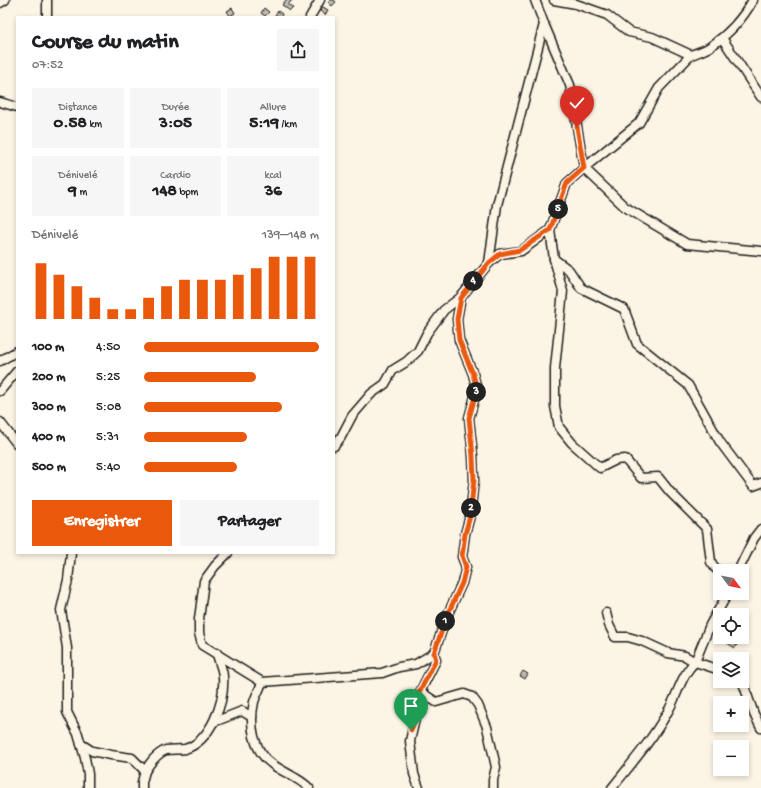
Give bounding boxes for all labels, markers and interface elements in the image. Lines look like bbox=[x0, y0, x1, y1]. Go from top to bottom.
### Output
button: share bbox=[277, 29, 319, 71]
text: Course du matin bbox=[32, 30, 179, 56]
text: 07:52 bbox=[32, 58, 63, 73]
pin bbox=[560, 86, 594, 127]
icon: check bbox=[566, 92, 588, 114]
text: Distance bbox=[58, 102, 97, 114]
text: Durée bbox=[162, 102, 189, 114]
text: Allure bbox=[260, 102, 286, 114]
text: 0.58 bbox=[54, 114, 87, 134]
text: 3:05 bbox=[159, 114, 192, 134]
text: 5:19 bbox=[249, 114, 279, 134]
text: km bbox=[87, 119, 102, 131]
text: /km bbox=[279, 119, 297, 131]
text: Dénivelé bbox=[58, 170, 97, 182]
text: Cardio bbox=[160, 170, 191, 182]
text: kcal bbox=[265, 170, 282, 182]
text: 9 bbox=[68, 182, 77, 202]
text: 148 bbox=[153, 182, 177, 202]
text: 36 bbox=[264, 182, 282, 202]
text: m bbox=[77, 187, 87, 199]
text: bpm bbox=[177, 187, 198, 199]
pin: 5 bbox=[548, 199, 568, 219]
text: 5 bbox=[555, 203, 561, 215]
text: Dénivelé bbox=[32, 228, 78, 243]
text: 139–148 m bbox=[262, 228, 319, 243]
pin: 4 bbox=[463, 271, 483, 291]
text: 4 bbox=[470, 275, 476, 287]
text: 100 m bbox=[32, 340, 64, 355]
text: 4:50 bbox=[96, 340, 120, 355]
text: 200 m bbox=[32, 370, 65, 385]
text: 5:25 bbox=[96, 370, 120, 385]
pin: 3 bbox=[466, 382, 486, 402]
text: 3 bbox=[473, 386, 479, 398]
text: 300 m bbox=[32, 400, 66, 415]
text: 5:08 bbox=[96, 400, 121, 415]
text: 400 m bbox=[32, 430, 65, 445]
text: 5:31 bbox=[96, 430, 119, 445]
text: 500 m bbox=[32, 460, 66, 475]
text: 5:40 bbox=[96, 460, 120, 475]
pin: 2 bbox=[461, 498, 481, 518]
button: Enregistrer bbox=[32, 500, 172, 546]
button: Partager bbox=[180, 500, 319, 546]
text: 2 bbox=[468, 502, 474, 514]
north arrow bbox=[713, 564, 749, 600]
map controls bbox=[713, 564, 749, 776]
button: locate bbox=[713, 608, 749, 644]
pin: 1 bbox=[435, 611, 455, 631]
text: 1 bbox=[443, 615, 447, 627]
button: layers bbox=[713, 652, 749, 688]
pin bbox=[394, 689, 428, 730]
icon: arrive bbox=[400, 695, 422, 717]
button: + bbox=[713, 696, 749, 732]
button: − bbox=[713, 740, 749, 776]

